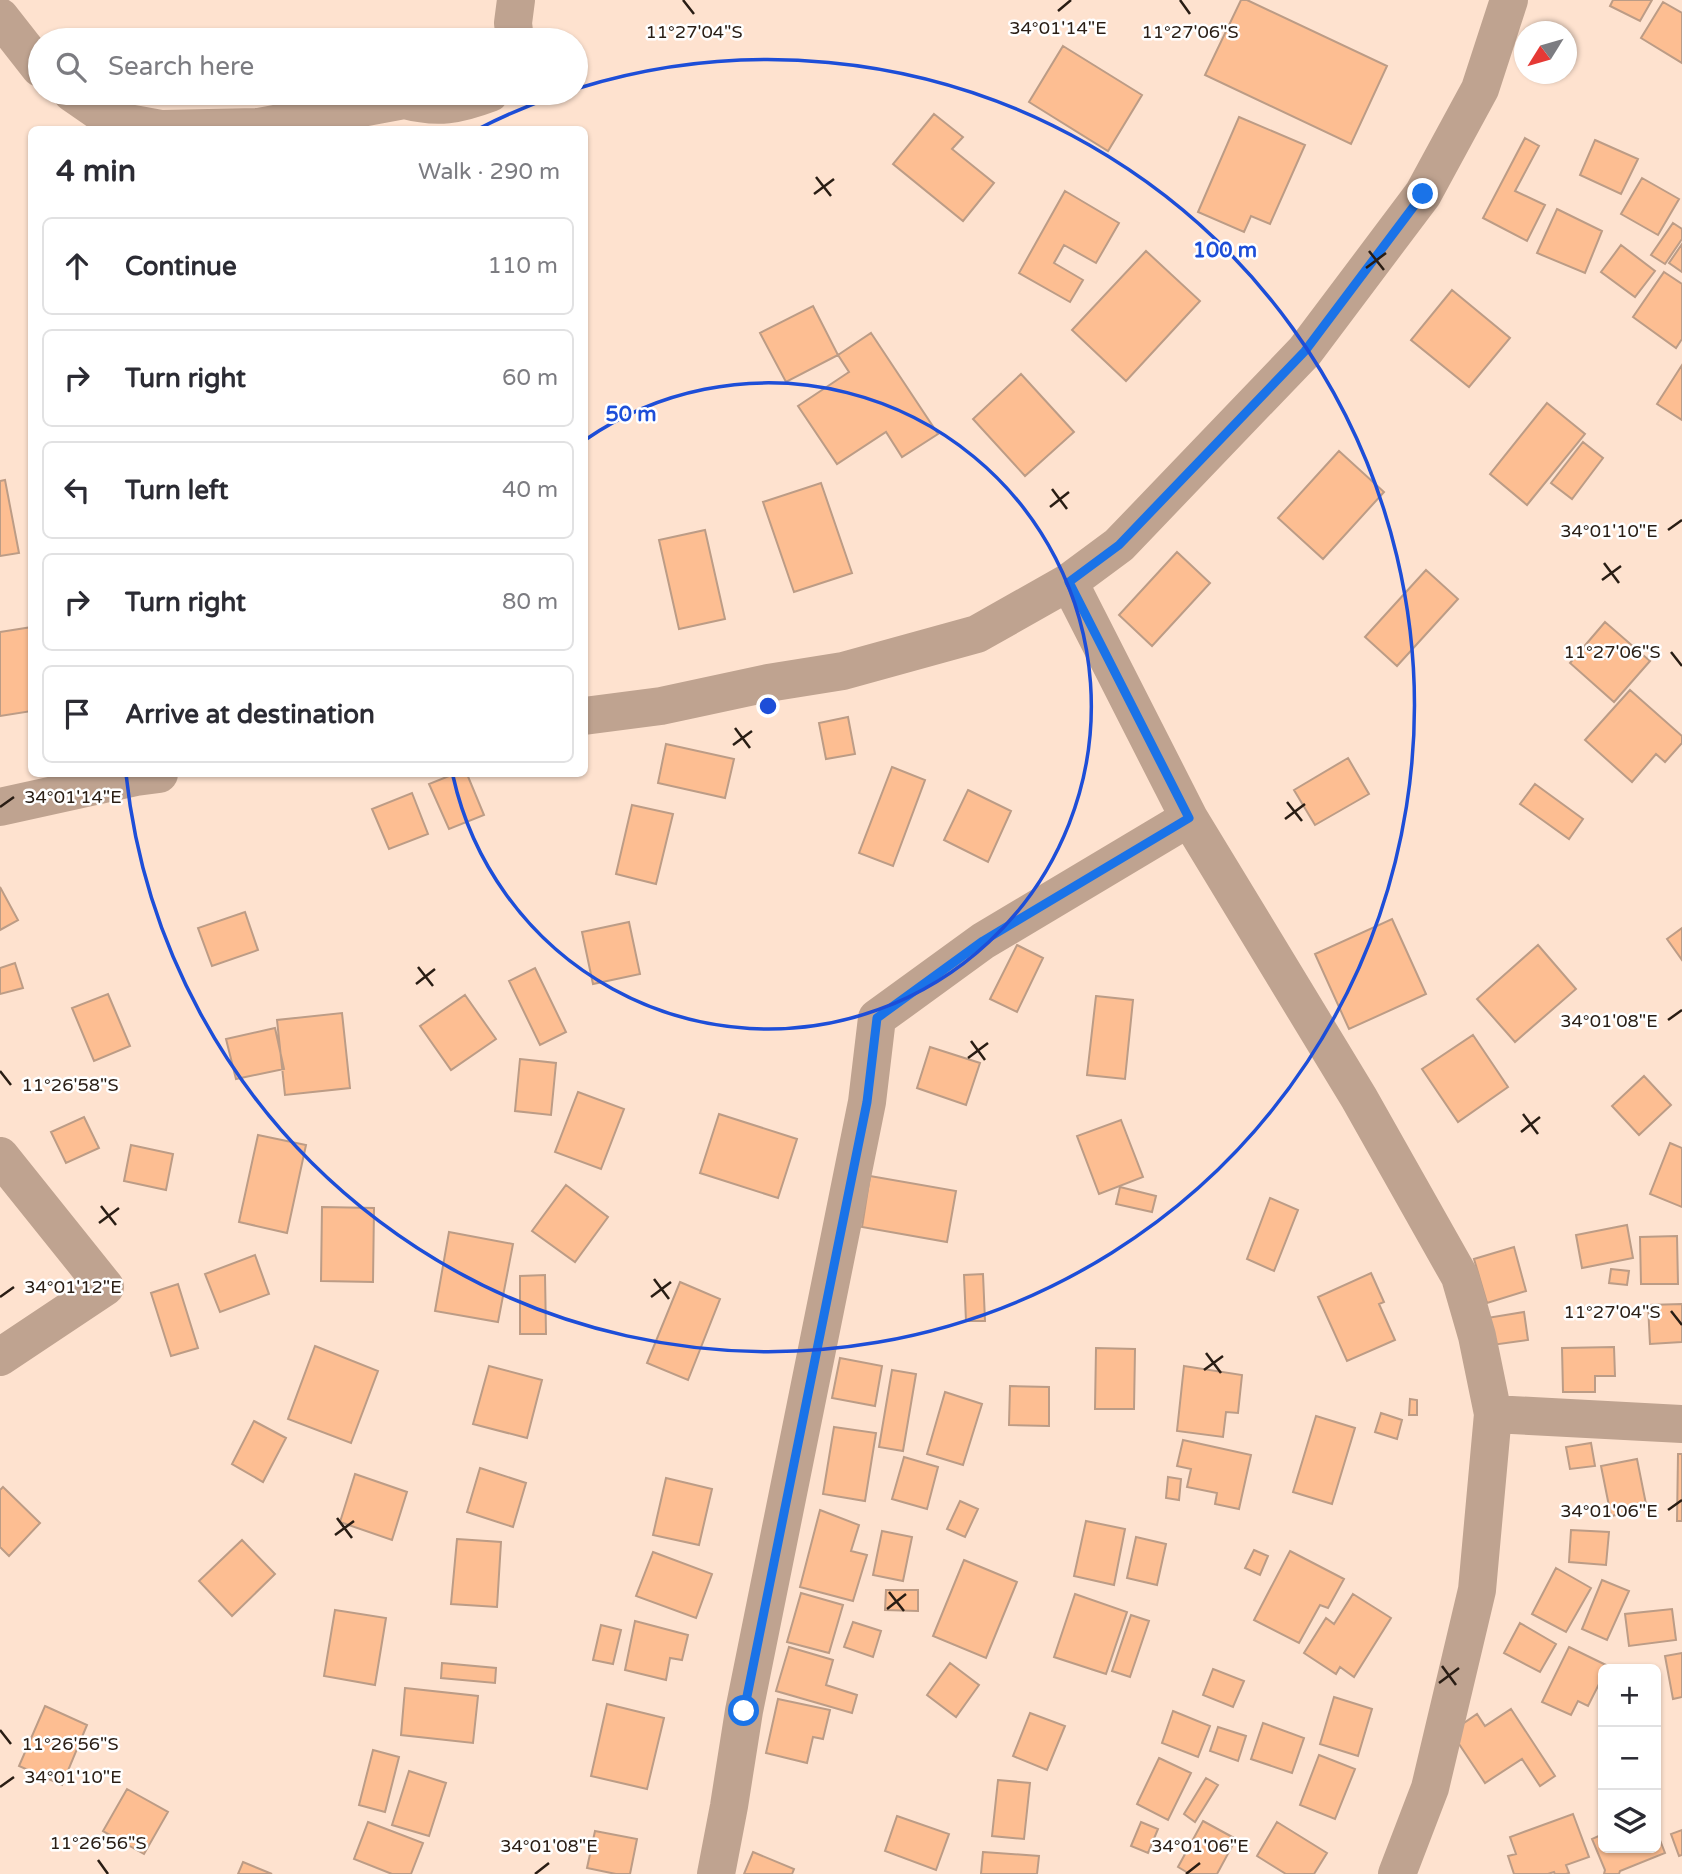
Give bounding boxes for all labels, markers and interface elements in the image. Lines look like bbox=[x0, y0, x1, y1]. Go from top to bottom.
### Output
text: 34°01'14"E bbox=[1009, 17, 1107, 39]
text: 11°27'04"S bbox=[645, 21, 743, 43]
text: 11°27'06"S bbox=[1141, 21, 1239, 43]
north arrow bbox=[1514, 21, 1577, 84]
search box bbox=[28, 28, 588, 105]
icon: search bbox=[52, 48, 90, 86]
text: Search here bbox=[108, 51, 254, 82]
text: 4 min bbox=[56, 153, 136, 190]
text: Walk · 290 m bbox=[418, 158, 560, 186]
route end bbox=[1407, 178, 1438, 209]
text: 100 m bbox=[1193, 238, 1257, 263]
icon: ahead bbox=[58, 247, 96, 285]
text: Continue bbox=[125, 251, 237, 282]
text: 110 m bbox=[488, 252, 558, 280]
icon: right bbox=[58, 359, 96, 397]
text: Turn right bbox=[125, 363, 246, 394]
text: 60 m bbox=[502, 364, 558, 392]
text: 50 m bbox=[605, 402, 657, 427]
icon: left bbox=[58, 471, 96, 509]
text: Turn left bbox=[125, 475, 228, 506]
text: 40 m bbox=[502, 476, 558, 504]
text: 34°01'10"E bbox=[1560, 520, 1658, 542]
icon: right bbox=[58, 583, 96, 621]
text: Turn right bbox=[125, 587, 246, 618]
text: 80 m bbox=[502, 588, 558, 616]
text: 11°27'06"S bbox=[1563, 641, 1661, 663]
centre of rings bbox=[756, 694, 780, 718]
icon: arrive bbox=[58, 695, 96, 733]
text: Arrive at destination bbox=[125, 699, 375, 730]
text: 34°01'14"E bbox=[24, 786, 122, 808]
text: 34°01'08"E bbox=[1560, 1010, 1658, 1032]
text: 11°26'58"S bbox=[21, 1074, 119, 1096]
text: 34°01'12"E bbox=[24, 1276, 122, 1298]
text: 11°27'04"S bbox=[1563, 1301, 1661, 1323]
text: 34°01'06"E bbox=[1560, 1500, 1658, 1522]
map controls bbox=[1598, 1664, 1661, 1853]
button: + bbox=[1598, 1664, 1661, 1727]
route start bbox=[728, 1695, 759, 1726]
button: − bbox=[1598, 1727, 1661, 1790]
text: 11°26'56"S bbox=[21, 1733, 119, 1755]
text: 34°01'10"E bbox=[24, 1766, 122, 1788]
button: layers bbox=[1598, 1790, 1661, 1853]
text: 11°26'56"S bbox=[49, 1832, 147, 1854]
text: 34°01'08"E bbox=[500, 1835, 598, 1857]
text: 34°01'06"E bbox=[1151, 1835, 1249, 1857]

